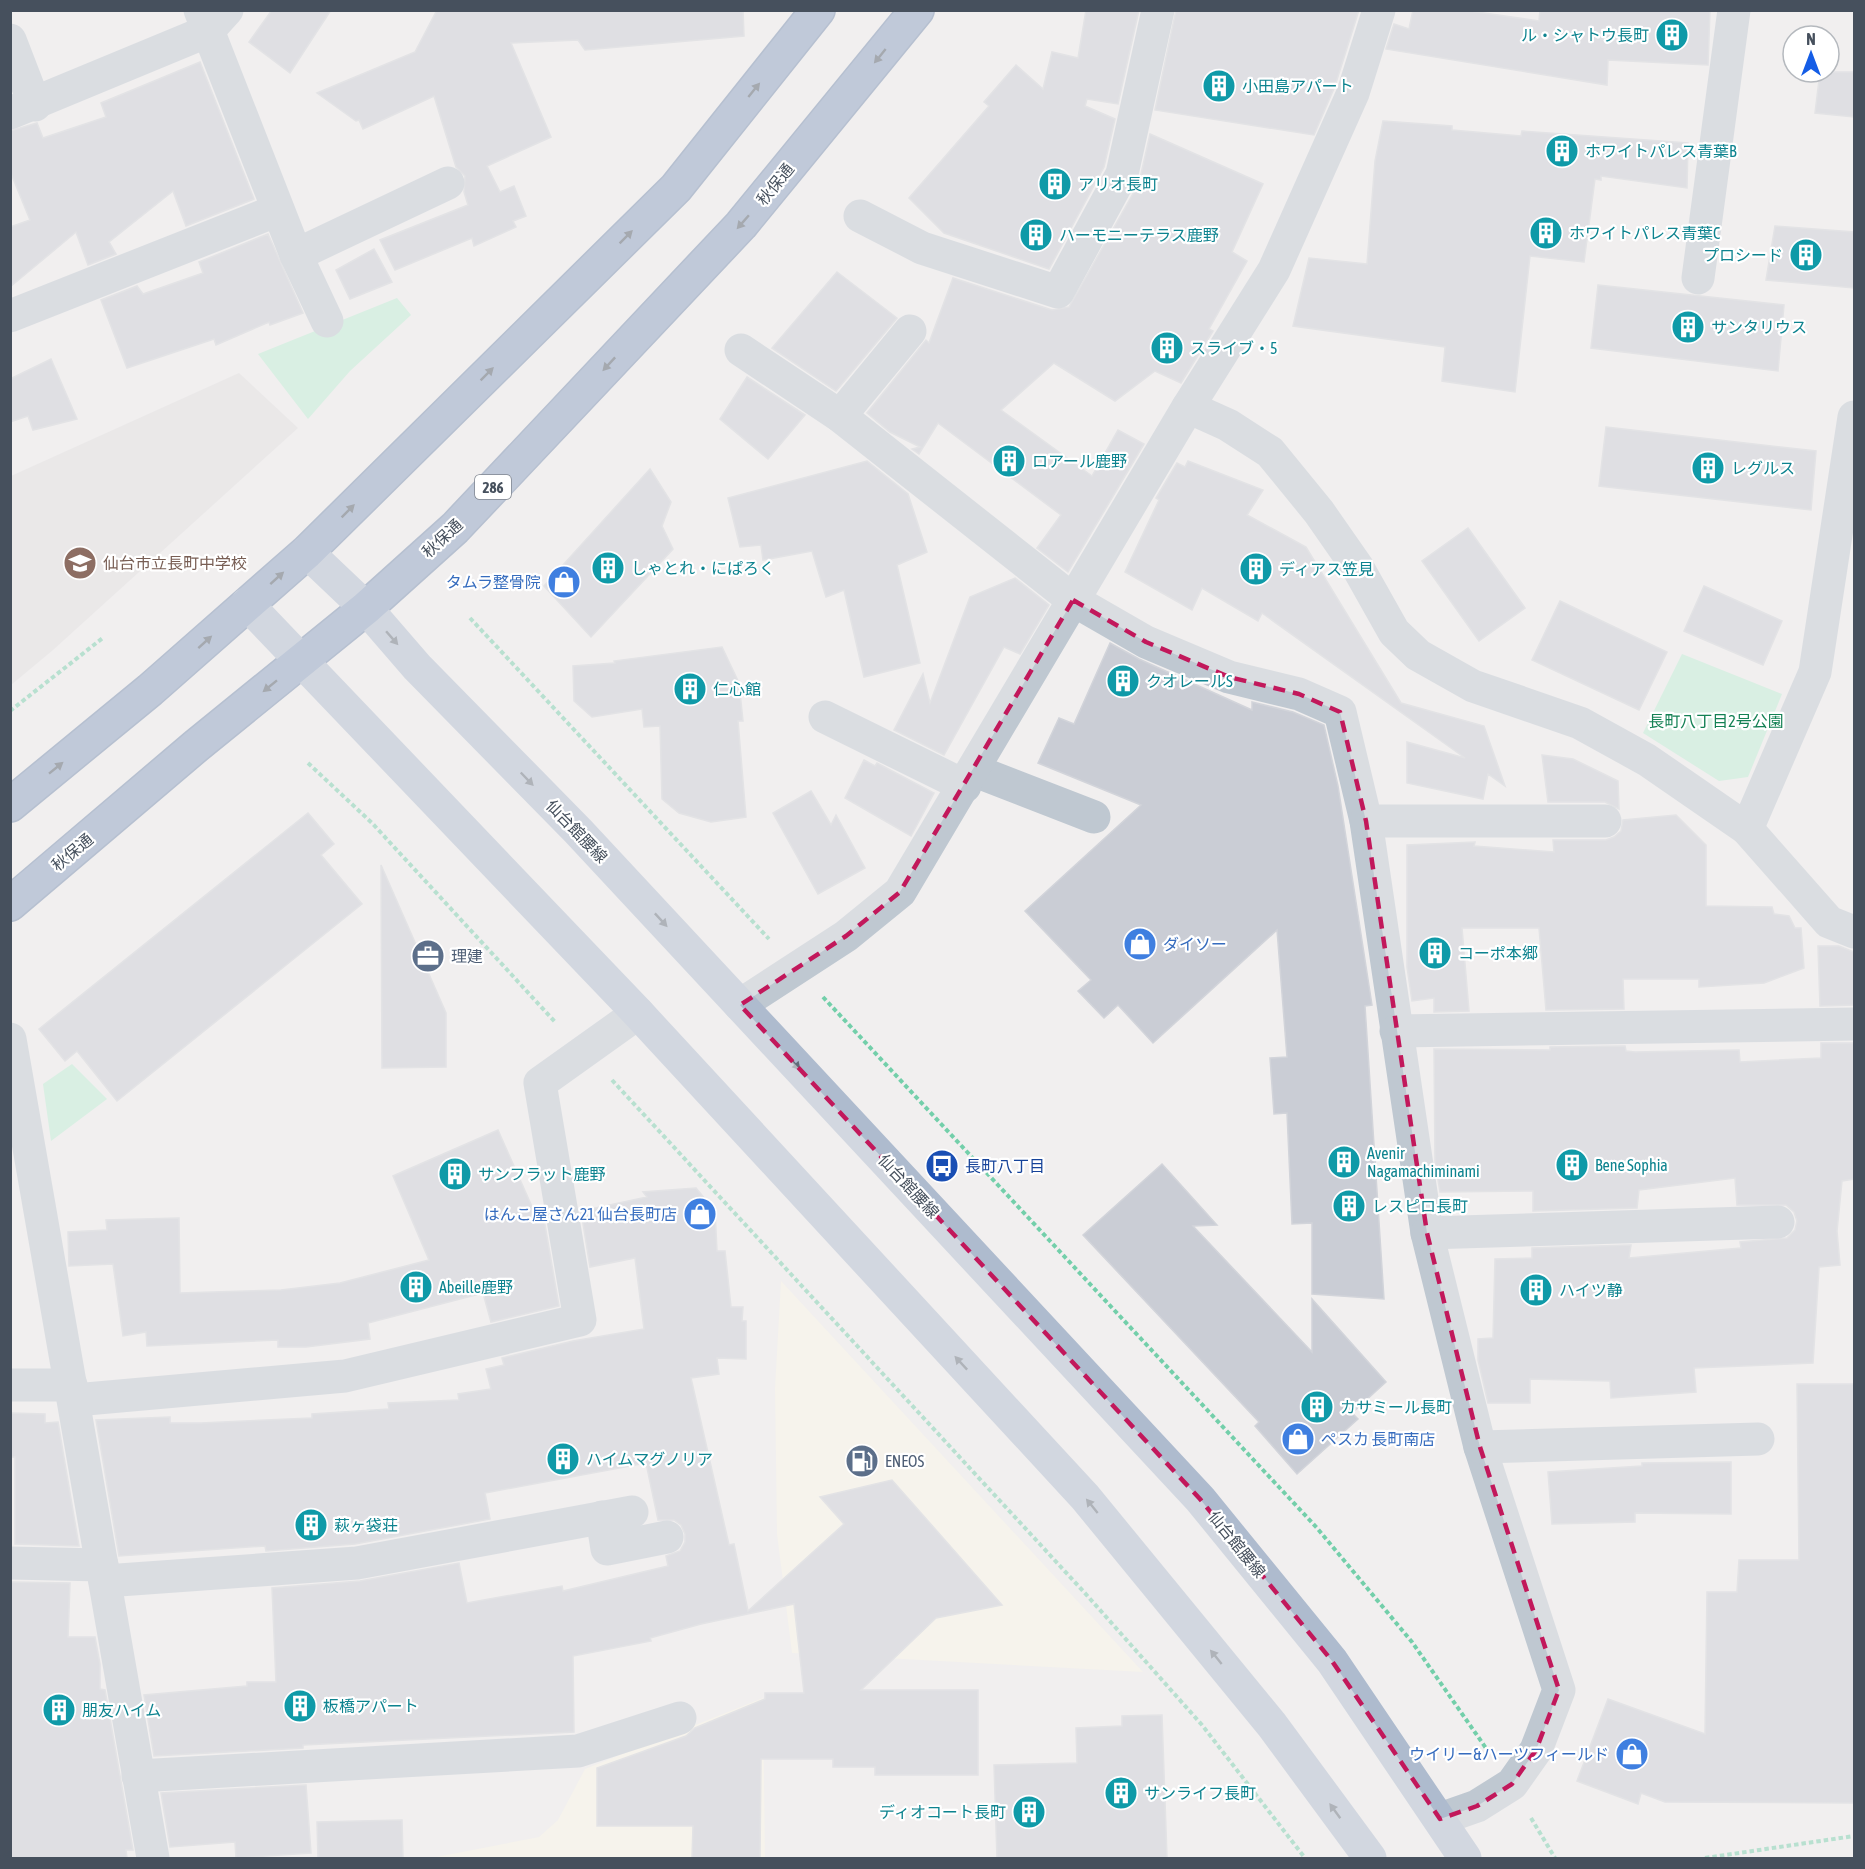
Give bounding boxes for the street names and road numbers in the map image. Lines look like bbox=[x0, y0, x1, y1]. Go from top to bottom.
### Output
street label: 秋保通 bbox=[753, 160, 797, 208]
road number: 286 bbox=[475, 475, 511, 499]
street label: 秋保通 bbox=[418, 515, 466, 561]
street label: 仙台館腰線 bbox=[543, 796, 611, 866]
street label: 秋保通 bbox=[48, 830, 96, 874]
street label: 仙台館腰線 bbox=[875, 1151, 943, 1221]
street label: 仙台館腰線 bbox=[1205, 1507, 1269, 1581]

